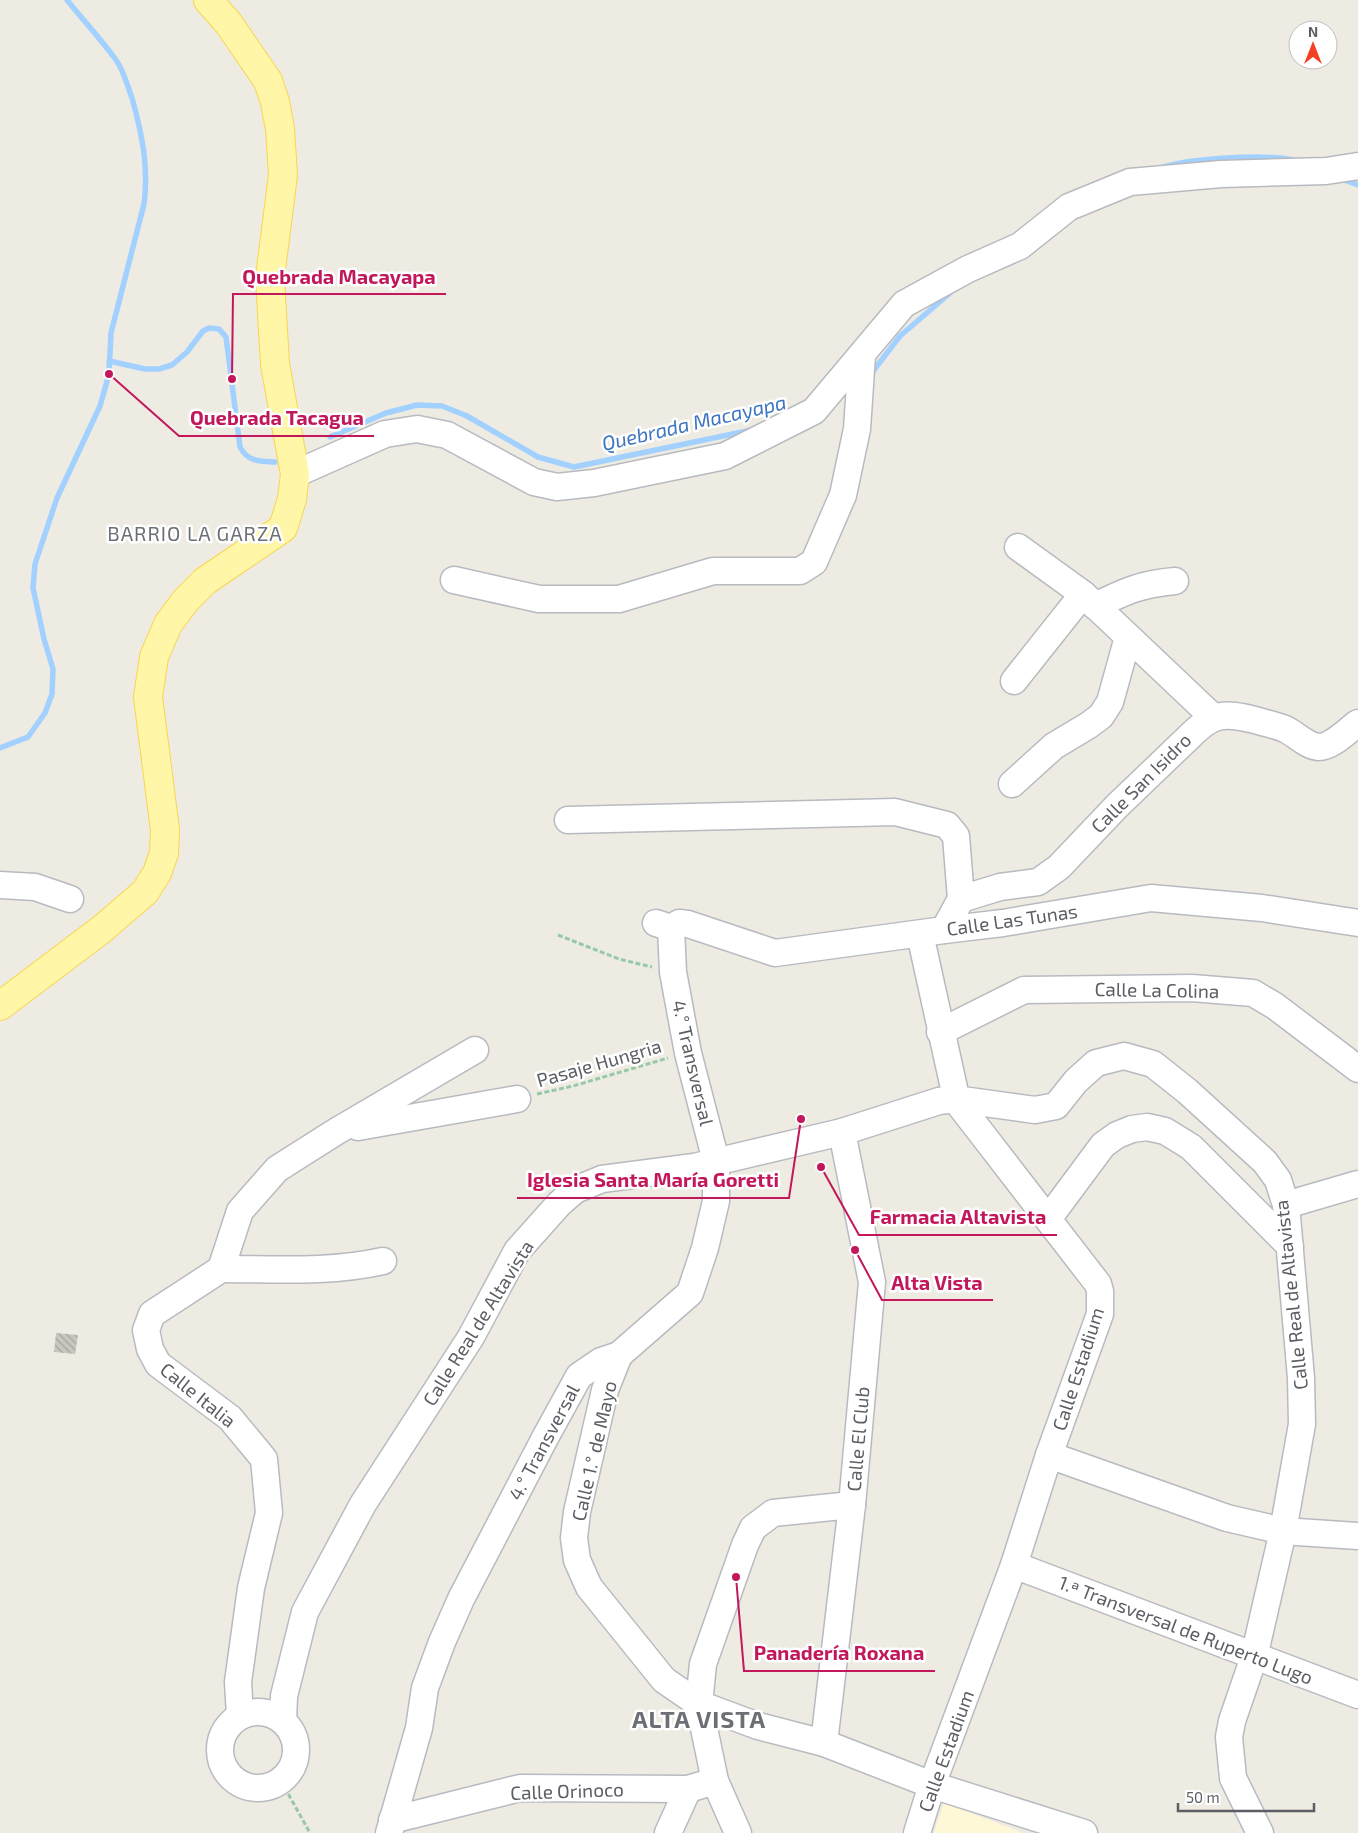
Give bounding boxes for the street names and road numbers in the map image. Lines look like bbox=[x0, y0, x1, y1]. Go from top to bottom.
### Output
street label: Calle San Isidro bbox=[1086, 728, 1195, 837]
street label: Calle Las Tunas bbox=[945, 899, 1079, 940]
street label: Calle La Colina bbox=[1094, 977, 1220, 1002]
street label: 4.° Transversal bbox=[668, 998, 719, 1128]
street label: Pasaje Hungria bbox=[534, 1034, 664, 1091]
street label: Calle Real de Altavista bbox=[1269, 1199, 1312, 1391]
street label: Calle Real de Altavista bbox=[417, 1236, 538, 1410]
street label: Calle Estadium bbox=[1047, 1304, 1108, 1433]
street label: Calle Italia bbox=[156, 1357, 241, 1432]
street label: 4.° Transversal bbox=[503, 1379, 584, 1504]
street label: Calle 1.° de Mayo bbox=[566, 1379, 621, 1523]
street label: Calle El Club bbox=[841, 1386, 874, 1492]
street label: 1.ª Transversal de Ruperto Lugo bbox=[1056, 1570, 1316, 1689]
street label: Calle Estadium bbox=[913, 1687, 978, 1815]
street label: Calle Orinoco bbox=[510, 1777, 624, 1804]

